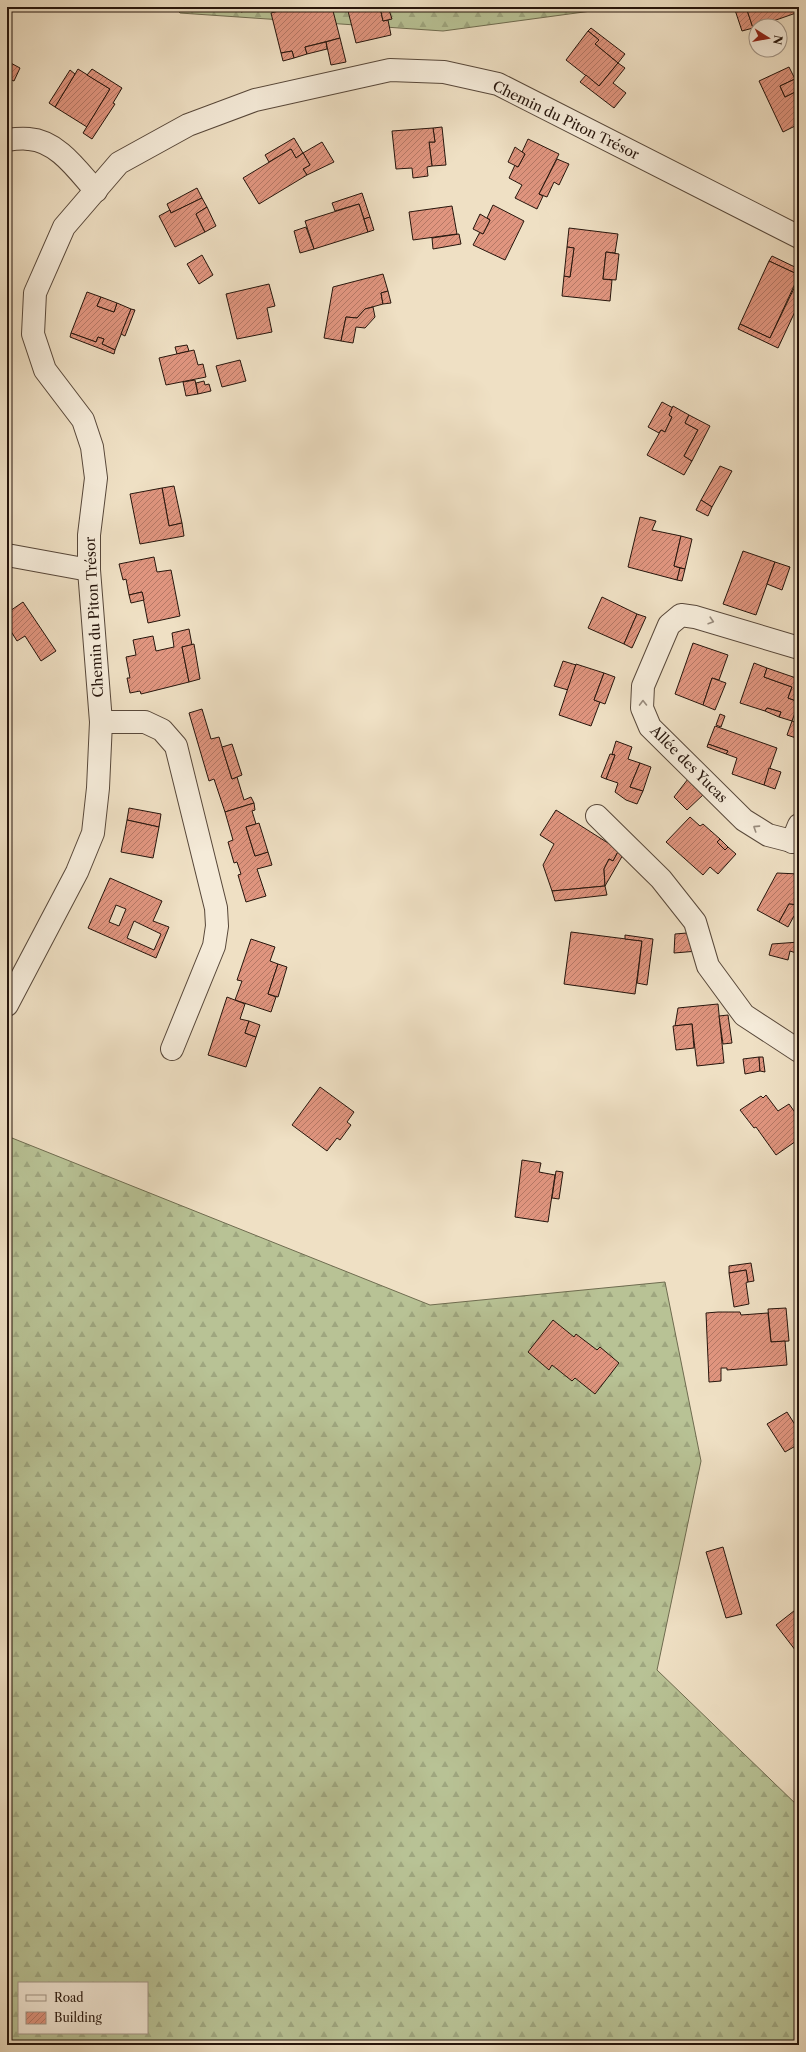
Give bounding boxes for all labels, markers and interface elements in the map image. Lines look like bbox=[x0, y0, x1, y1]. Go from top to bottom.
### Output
north arrow bbox=[748, 18, 788, 58]
text: N bbox=[770, 34, 786, 46]
street label: Chemin du Piton Trésor bbox=[490, 77, 642, 163]
street label: Chemin du Piton Trésor bbox=[81, 536, 107, 698]
one-way arrow bbox=[708, 617, 715, 625]
one-way arrow bbox=[639, 700, 647, 706]
street label: Allée des Yucas bbox=[646, 721, 731, 806]
one-way arrow bbox=[753, 825, 760, 832]
legend bbox=[18, 1982, 148, 2034]
text: Road bbox=[54, 1990, 84, 2005]
text: Building bbox=[54, 2010, 102, 2025]

